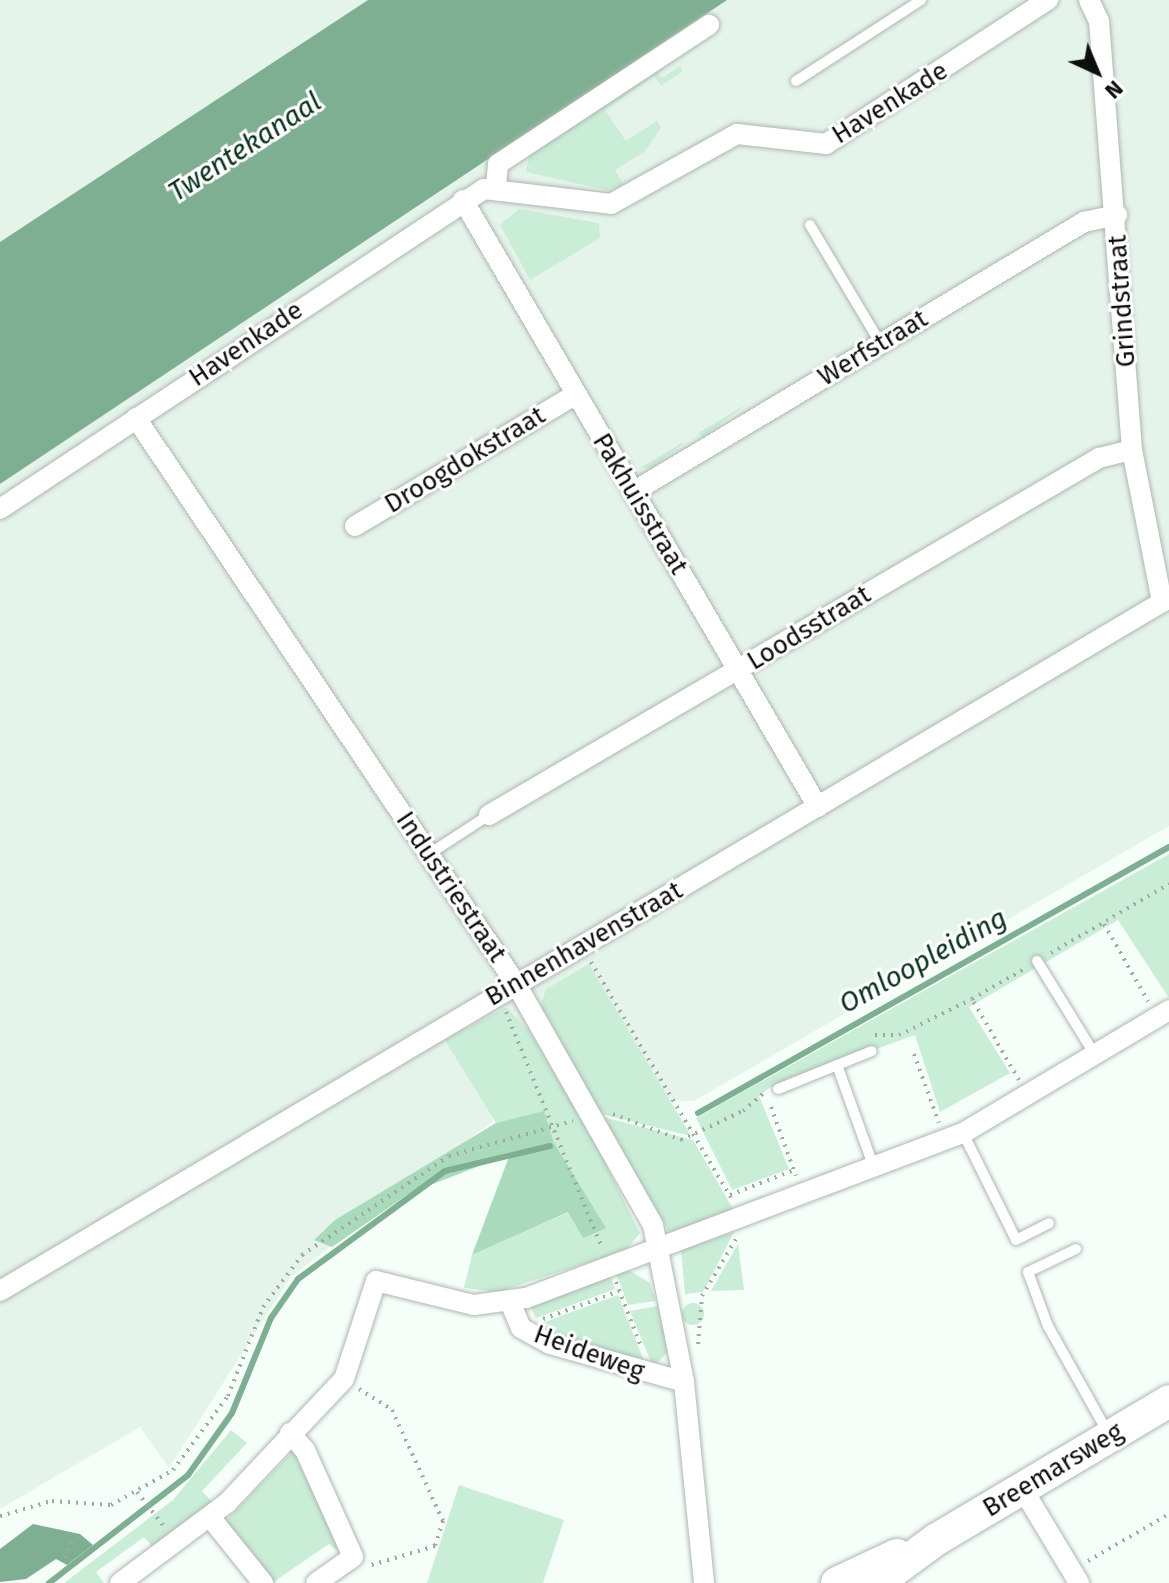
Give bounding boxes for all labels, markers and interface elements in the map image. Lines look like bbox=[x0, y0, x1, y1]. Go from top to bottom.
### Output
north arrow bbox=[1057, 32, 1137, 112]
street label: Havenkade bbox=[826, 55, 954, 151]
text: N bbox=[1099, 75, 1129, 104]
water label: Twentekanaal bbox=[162, 85, 328, 209]
street label: Grindstraat bbox=[1102, 234, 1142, 368]
street label: Havenkade bbox=[183, 295, 309, 393]
street label: Werfstraat bbox=[813, 303, 933, 393]
street label: Droogdokstraat bbox=[379, 400, 551, 520]
street label: Pakhuisstraat bbox=[586, 428, 694, 580]
street label: Loodsstraat bbox=[742, 579, 876, 677]
street label: Industriestraat bbox=[389, 806, 513, 968]
street label: Binnenhavenstraat bbox=[480, 875, 688, 1013]
water label: Omloopleiding bbox=[833, 901, 1013, 1021]
street label: Heideweg bbox=[530, 1319, 648, 1387]
street label: Breemarsweg bbox=[977, 1416, 1129, 1524]

